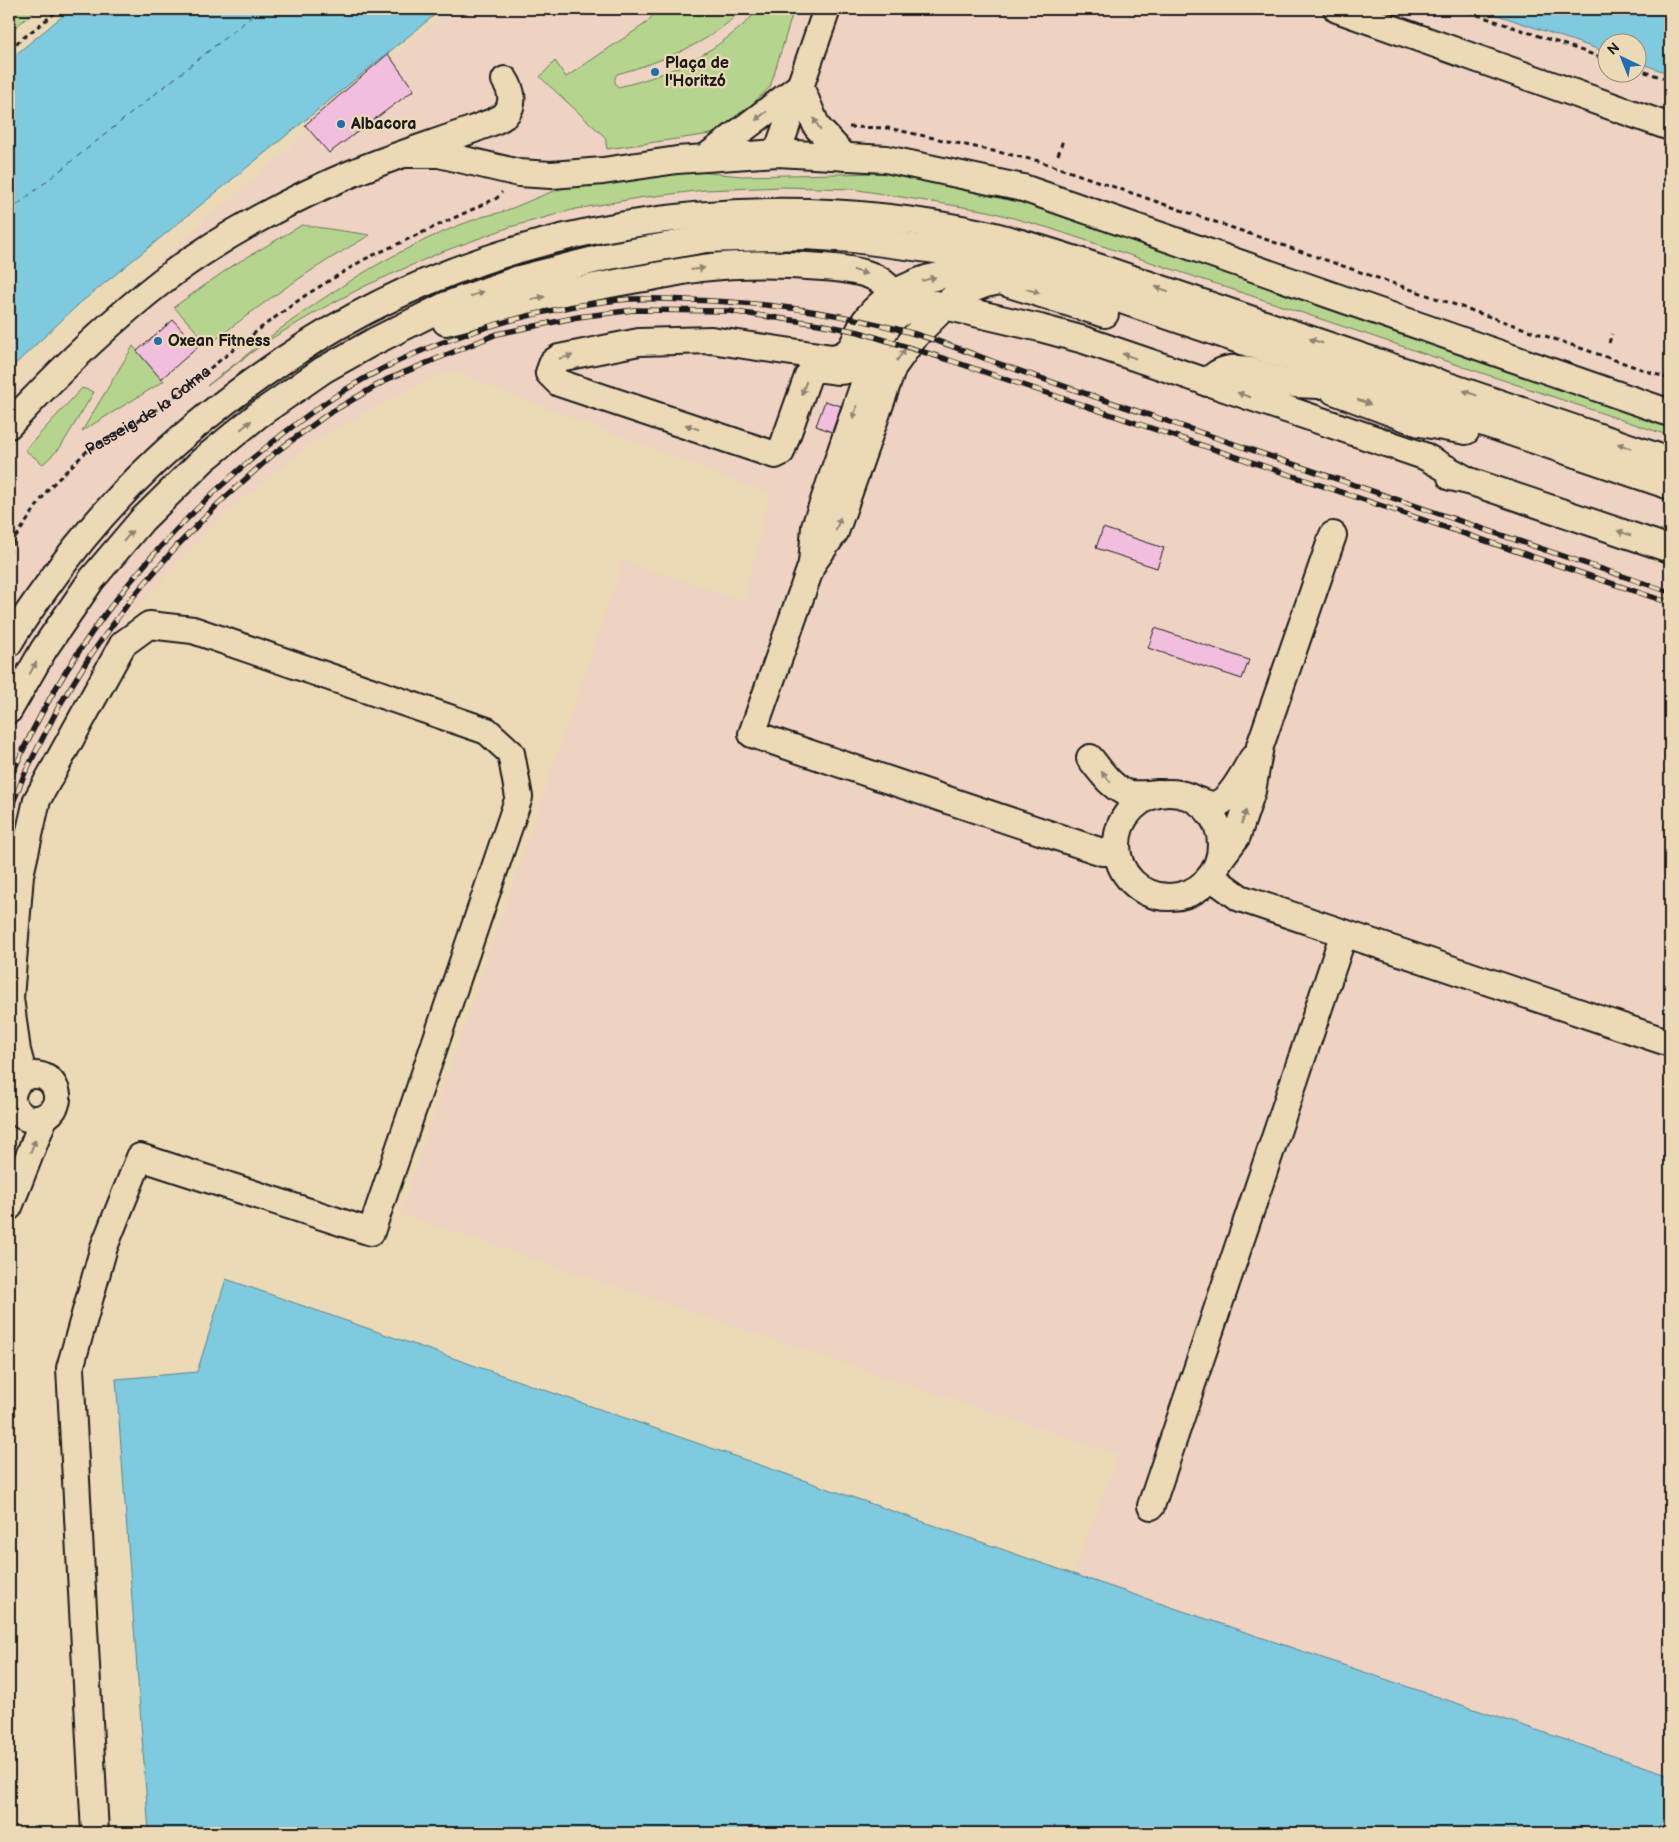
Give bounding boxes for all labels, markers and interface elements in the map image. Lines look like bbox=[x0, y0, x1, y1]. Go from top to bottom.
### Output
north arrow bbox=[1596, 32, 1646, 82]
text: N bbox=[1604, 39, 1623, 59]
place label: Plaça de l'Horitzó bbox=[665, 54, 729, 91]
marker: Plaça de l'Horitzó bbox=[649, 66, 661, 78]
one-way arrow bbox=[755, 110, 768, 121]
place label: Albacora bbox=[350, 115, 416, 134]
marker: Albacora bbox=[335, 118, 347, 130]
one-way arrow bbox=[813, 118, 822, 131]
one-way arrow bbox=[690, 265, 706, 273]
one-way arrow bbox=[852, 269, 867, 276]
one-way arrow bbox=[921, 275, 937, 283]
one-way arrow bbox=[1155, 285, 1170, 292]
one-way arrow bbox=[1026, 288, 1041, 296]
one-way arrow bbox=[470, 290, 485, 297]
one-way arrow bbox=[531, 294, 546, 302]
place label: Oxean Fitness bbox=[168, 332, 271, 351]
marker: Oxean Fitness bbox=[152, 335, 164, 347]
one-way arrow bbox=[1309, 337, 1324, 344]
one-way arrow bbox=[896, 348, 906, 362]
one-way arrow bbox=[1121, 352, 1136, 359]
one-way arrow bbox=[558, 353, 573, 361]
street label: Passeig de la Calma bbox=[82, 362, 215, 459]
one-way arrow bbox=[799, 381, 807, 396]
one-way arrow bbox=[1462, 389, 1477, 397]
one-way arrow bbox=[1236, 391, 1251, 398]
one-way arrow bbox=[1357, 398, 1372, 406]
one-way arrow bbox=[851, 405, 859, 420]
one-way arrow bbox=[239, 420, 252, 431]
one-way arrow bbox=[684, 423, 699, 431]
one-way arrow bbox=[1616, 441, 1631, 449]
one-way arrow bbox=[835, 516, 843, 531]
one-way arrow bbox=[1616, 529, 1631, 537]
one-way arrow bbox=[122, 530, 133, 543]
one-way arrow bbox=[28, 661, 37, 675]
one-way arrow bbox=[1101, 771, 1112, 783]
one-way arrow bbox=[1240, 809, 1248, 824]
one-way arrow bbox=[29, 1138, 37, 1153]

